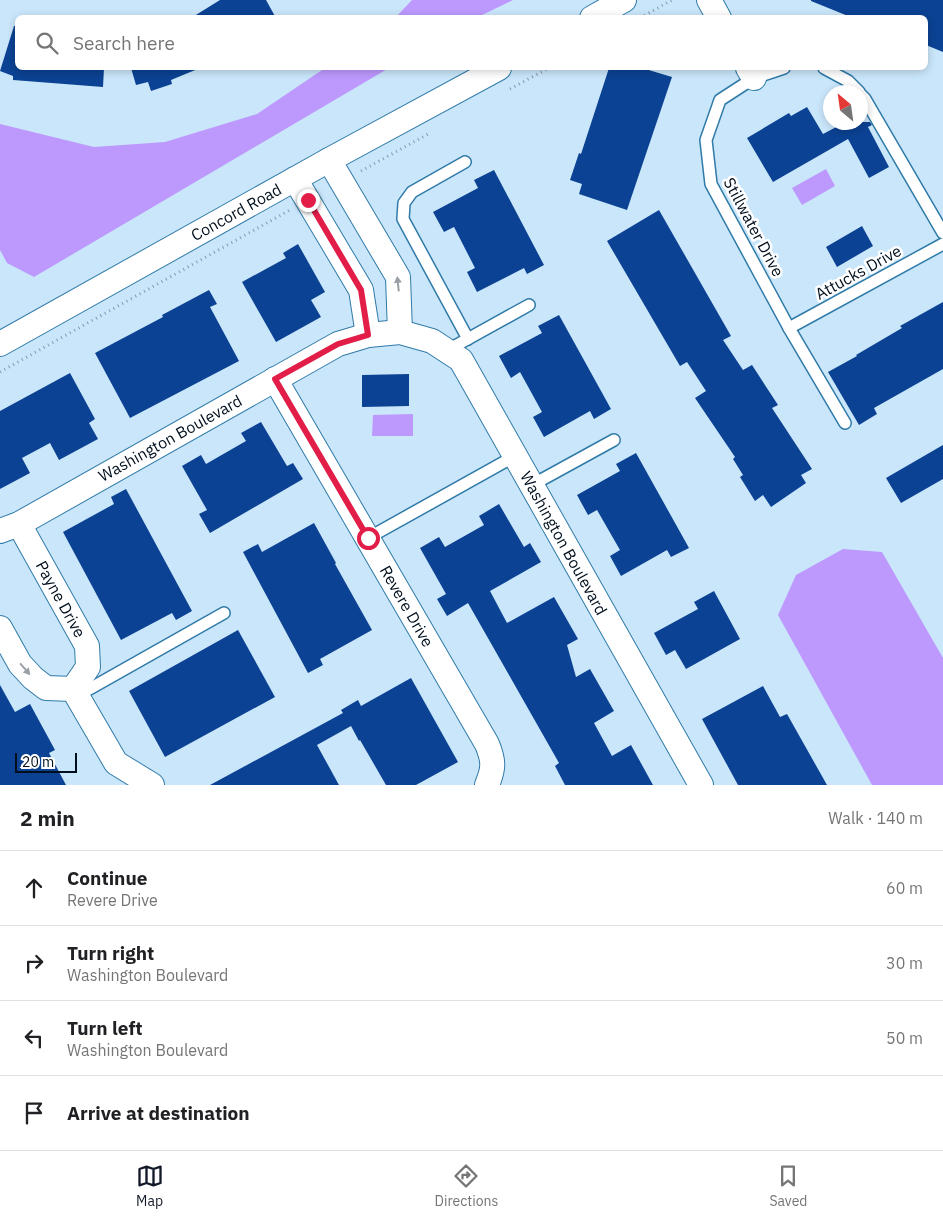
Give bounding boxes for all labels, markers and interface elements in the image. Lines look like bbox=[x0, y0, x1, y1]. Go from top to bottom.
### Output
search box bbox=[15, 15, 928, 70]
icon: search bbox=[33, 29, 61, 57]
text: Search here bbox=[73, 31, 175, 55]
north arrow bbox=[823, 85, 868, 130]
street label: Stillwater Drive bbox=[720, 174, 789, 280]
street label: Concord Road bbox=[187, 179, 285, 245]
route end bbox=[297, 189, 320, 212]
street label: Attucks Drive bbox=[811, 240, 905, 304]
one-way arrow bbox=[393, 275, 401, 291]
street label: Washington Boulevard bbox=[95, 390, 245, 486]
street label: Washington Boulevard bbox=[516, 468, 612, 618]
route start bbox=[357, 527, 380, 550]
street label: Payne Drive bbox=[32, 557, 90, 641]
street label: Revere Drive bbox=[376, 562, 438, 650]
one-way arrow bbox=[19, 663, 31, 675]
scale bar bbox=[15, 750, 78, 773]
text: 20 m bbox=[22, 753, 54, 771]
text: 2 min bbox=[20, 804, 75, 832]
text: Walk · 140 m bbox=[828, 808, 923, 828]
text: Continue bbox=[67, 866, 147, 890]
icon: ahead bbox=[20, 874, 48, 902]
text: 60 m bbox=[886, 878, 923, 898]
text: Revere Drive bbox=[67, 890, 158, 910]
text: Turn right bbox=[67, 941, 154, 965]
icon: right bbox=[20, 949, 48, 977]
text: 30 m bbox=[886, 953, 923, 973]
text: Washington Boulevard bbox=[67, 965, 228, 985]
text: Turn left bbox=[67, 1016, 143, 1040]
icon: left bbox=[20, 1024, 48, 1052]
text: 50 m bbox=[886, 1028, 923, 1048]
text: Washington Boulevard bbox=[67, 1040, 228, 1060]
icon: arrive bbox=[20, 1099, 48, 1127]
text: Arrive at destination bbox=[67, 1101, 250, 1125]
tab: Map bbox=[136, 1162, 164, 1210]
tab: Directions bbox=[435, 1162, 498, 1210]
tab: Saved bbox=[769, 1162, 807, 1210]

